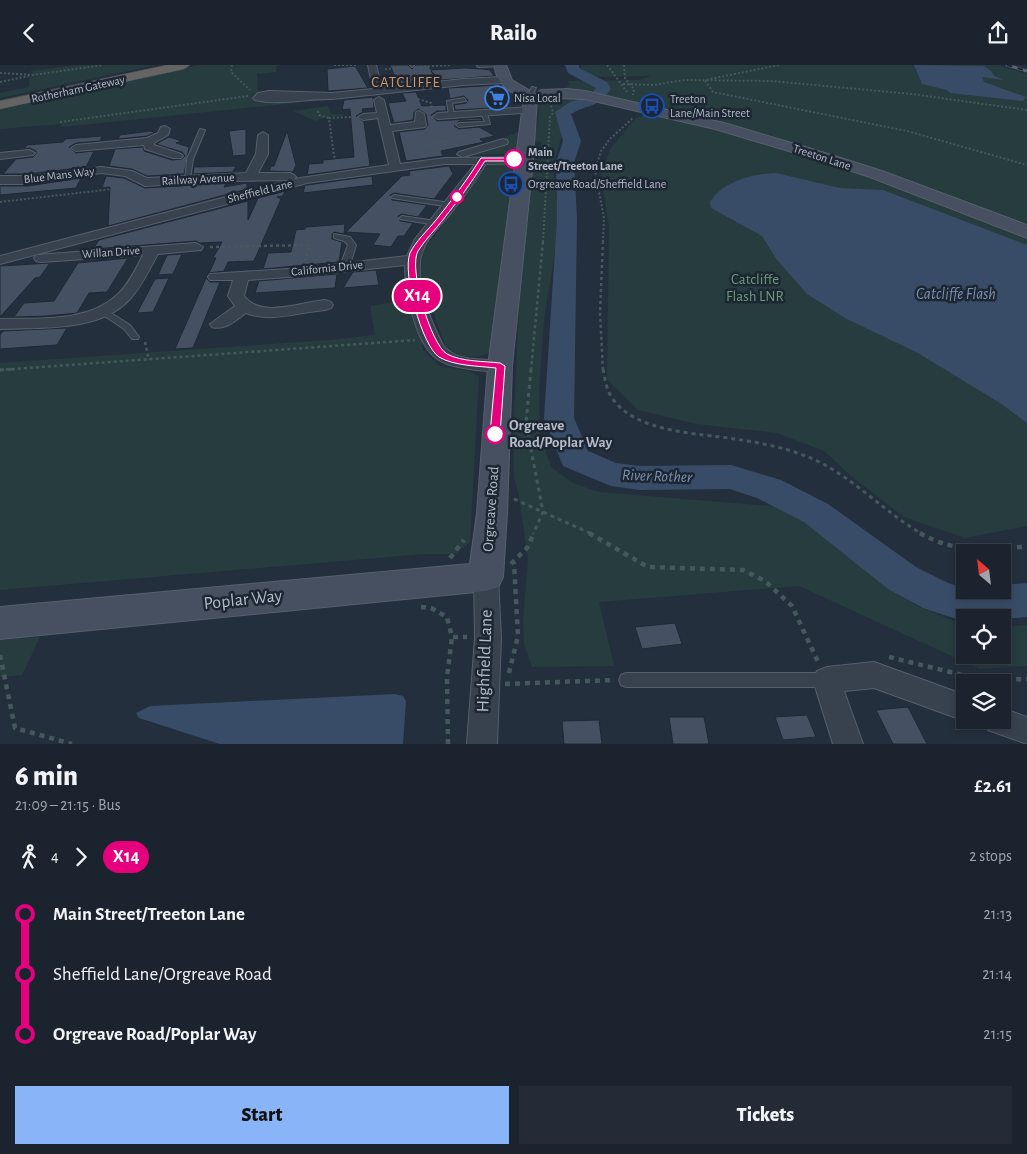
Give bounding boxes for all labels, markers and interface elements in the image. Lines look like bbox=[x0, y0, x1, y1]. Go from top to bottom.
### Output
icon: back bbox=[15, 19, 43, 47]
icon: share bbox=[984, 19, 1012, 47]
text: Railo bbox=[490, 22, 537, 44]
street label: Rotherham Gateway bbox=[30, 73, 126, 106]
district label: CATCLIFFE bbox=[371, 75, 441, 90]
supermarket icon: Nisa Local bbox=[484, 85, 510, 111]
place label: Nisa Local bbox=[514, 92, 561, 104]
bus stop icon: Treeton Lane/Main Street bbox=[639, 93, 665, 119]
place label: Treeton Lane/Main Street bbox=[670, 93, 750, 119]
street label: Treeton Lane bbox=[792, 142, 852, 172]
place label: Main Street/Treeton Lane bbox=[528, 146, 623, 172]
marker: Main Street/Treeton Lane bbox=[504, 149, 524, 169]
street label: Blue Mans Way bbox=[23, 165, 95, 186]
street label: Railway Avenue bbox=[161, 171, 235, 188]
bus stop icon: Orgreave Road/Sheffield Lane bbox=[498, 171, 524, 197]
street label: Sheffield Lane bbox=[226, 177, 294, 205]
place label: Orgreave Road/Sheffield Lane bbox=[528, 178, 666, 190]
unlabelled marker bbox=[450, 190, 464, 204]
street label: Willan Drive bbox=[82, 244, 140, 260]
street label: California Drive bbox=[290, 258, 364, 278]
park label: Catcliffe Flash LNR bbox=[726, 272, 784, 304]
line badge: X14 bbox=[388, 280, 446, 312]
water label: Catcliffe Flash bbox=[916, 286, 996, 302]
text: X14 bbox=[404, 287, 430, 305]
place label: Orgreave Road/Poplar Way bbox=[509, 418, 612, 450]
marker: Orgreave Road/Poplar Way bbox=[485, 424, 505, 444]
street label: Orgreave Road bbox=[481, 466, 501, 552]
water label: River Rother bbox=[622, 467, 693, 485]
north arrow bbox=[956, 544, 1011, 599]
map controls bbox=[956, 544, 1011, 729]
street label: Poplar Way bbox=[203, 587, 283, 613]
street label: Highfield Lane bbox=[474, 609, 496, 713]
button: locate bbox=[956, 609, 1011, 664]
button: layers bbox=[956, 674, 1011, 729]
text: 6 min bbox=[15, 763, 78, 791]
text: £2.61 bbox=[974, 777, 1012, 796]
text: 21:09 – 21:15 · Bus bbox=[15, 797, 121, 813]
icon: walk bbox=[15, 843, 43, 871]
icon: forward bbox=[67, 843, 95, 871]
text: 4 bbox=[51, 848, 59, 864]
text: X14 bbox=[113, 848, 139, 866]
text: 2 stops bbox=[969, 848, 1012, 864]
text: Main Street/Treeton Lane bbox=[53, 905, 245, 924]
text: 21:13 bbox=[983, 906, 1012, 922]
text: Sheffield Lane/Orgreave Road bbox=[53, 965, 272, 984]
text: 21:14 bbox=[982, 966, 1012, 982]
text: Orgreave Road/Poplar Way bbox=[53, 1025, 257, 1044]
text: 21:15 bbox=[983, 1026, 1012, 1042]
button: Start bbox=[15, 1086, 509, 1144]
button: Tickets bbox=[519, 1086, 1012, 1144]

